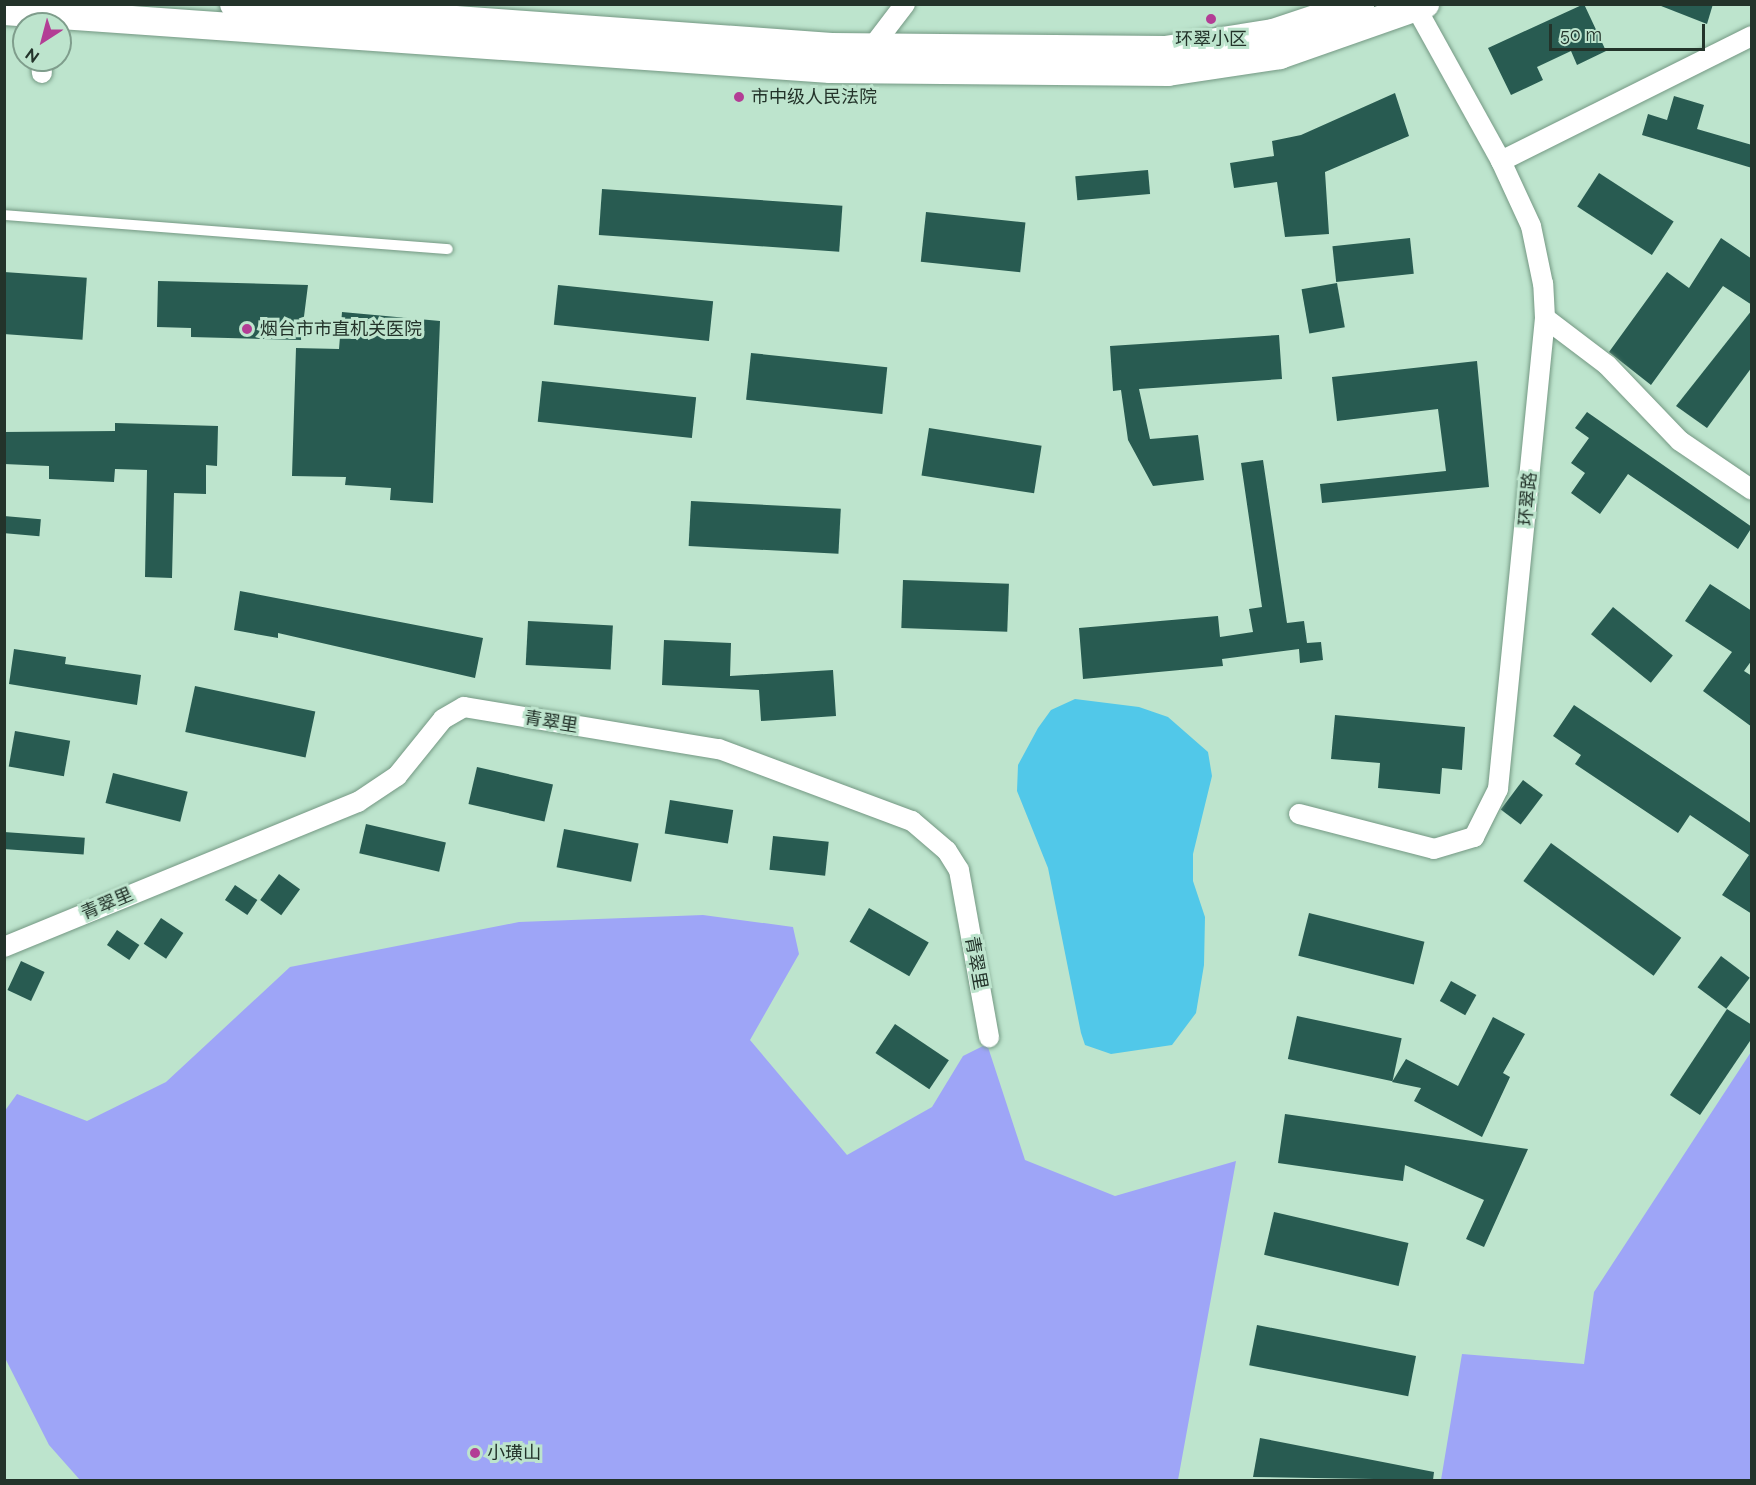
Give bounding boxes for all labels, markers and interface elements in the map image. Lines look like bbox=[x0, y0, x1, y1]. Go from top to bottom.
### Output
north arrow bbox=[12, 12, 72, 72]
marker: 环翠小区 bbox=[1204, 12, 1218, 26]
scale bar bbox=[1552, 12, 1708, 50]
text: 50 m bbox=[1560, 24, 1602, 45]
place label: 环翠小区 bbox=[1175, 28, 1247, 50]
text: N bbox=[22, 44, 43, 67]
place label: 市中级人民法院 bbox=[751, 86, 877, 108]
marker: 市中级人民法院 bbox=[732, 90, 746, 104]
place label: 烟台市市直机关医院 bbox=[260, 318, 422, 340]
marker: 烟台市市直机关医院 bbox=[238, 320, 256, 338]
street label: 环翠路 bbox=[1515, 471, 1541, 527]
street label: 青翠里 bbox=[523, 707, 579, 737]
street label: 青翠里 bbox=[78, 884, 136, 924]
street label: 青翠里 bbox=[961, 935, 991, 991]
place label: 小璜山 bbox=[487, 1442, 541, 1464]
marker: 小璜山 bbox=[468, 1446, 482, 1460]

